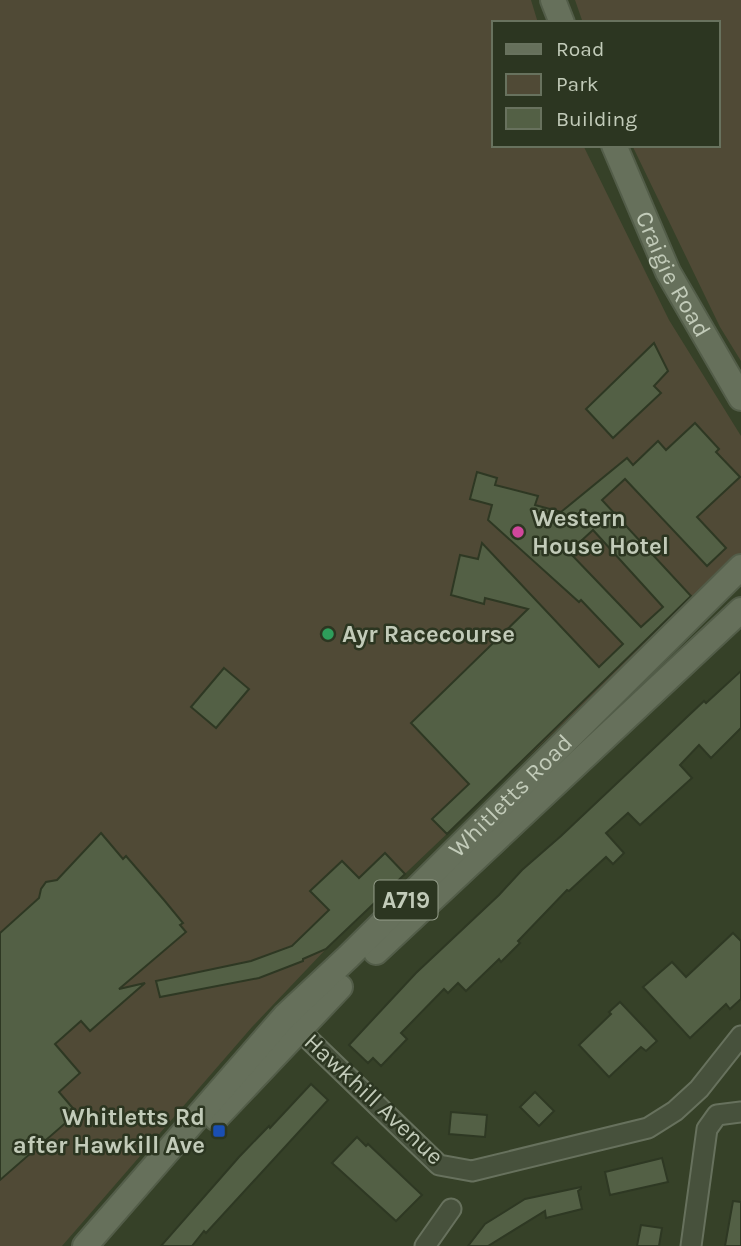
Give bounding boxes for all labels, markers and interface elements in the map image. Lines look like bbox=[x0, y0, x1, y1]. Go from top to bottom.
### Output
legend bbox=[492, 21, 720, 147]
text: Road bbox=[556, 37, 604, 61]
text: Park bbox=[556, 72, 599, 96]
text: Building bbox=[556, 107, 637, 131]
street label: Craigie Road bbox=[630, 207, 717, 342]
place label: Western House Hotel bbox=[532, 504, 669, 560]
marker: Western House Hotel bbox=[510, 524, 526, 540]
place label: Ayr Racecourse bbox=[342, 620, 515, 648]
marker: Ayr Racecourse bbox=[320, 626, 336, 642]
street label: Whitletts Road bbox=[443, 728, 578, 863]
road number: A719 bbox=[374, 880, 438, 920]
street label: Hawkhill Avenue bbox=[299, 1027, 449, 1171]
place label: Whitletts Rd after Hawkill Ave bbox=[13, 1103, 205, 1159]
marker: Whitletts Rd after Hawkill Ave bbox=[211, 1123, 227, 1139]

